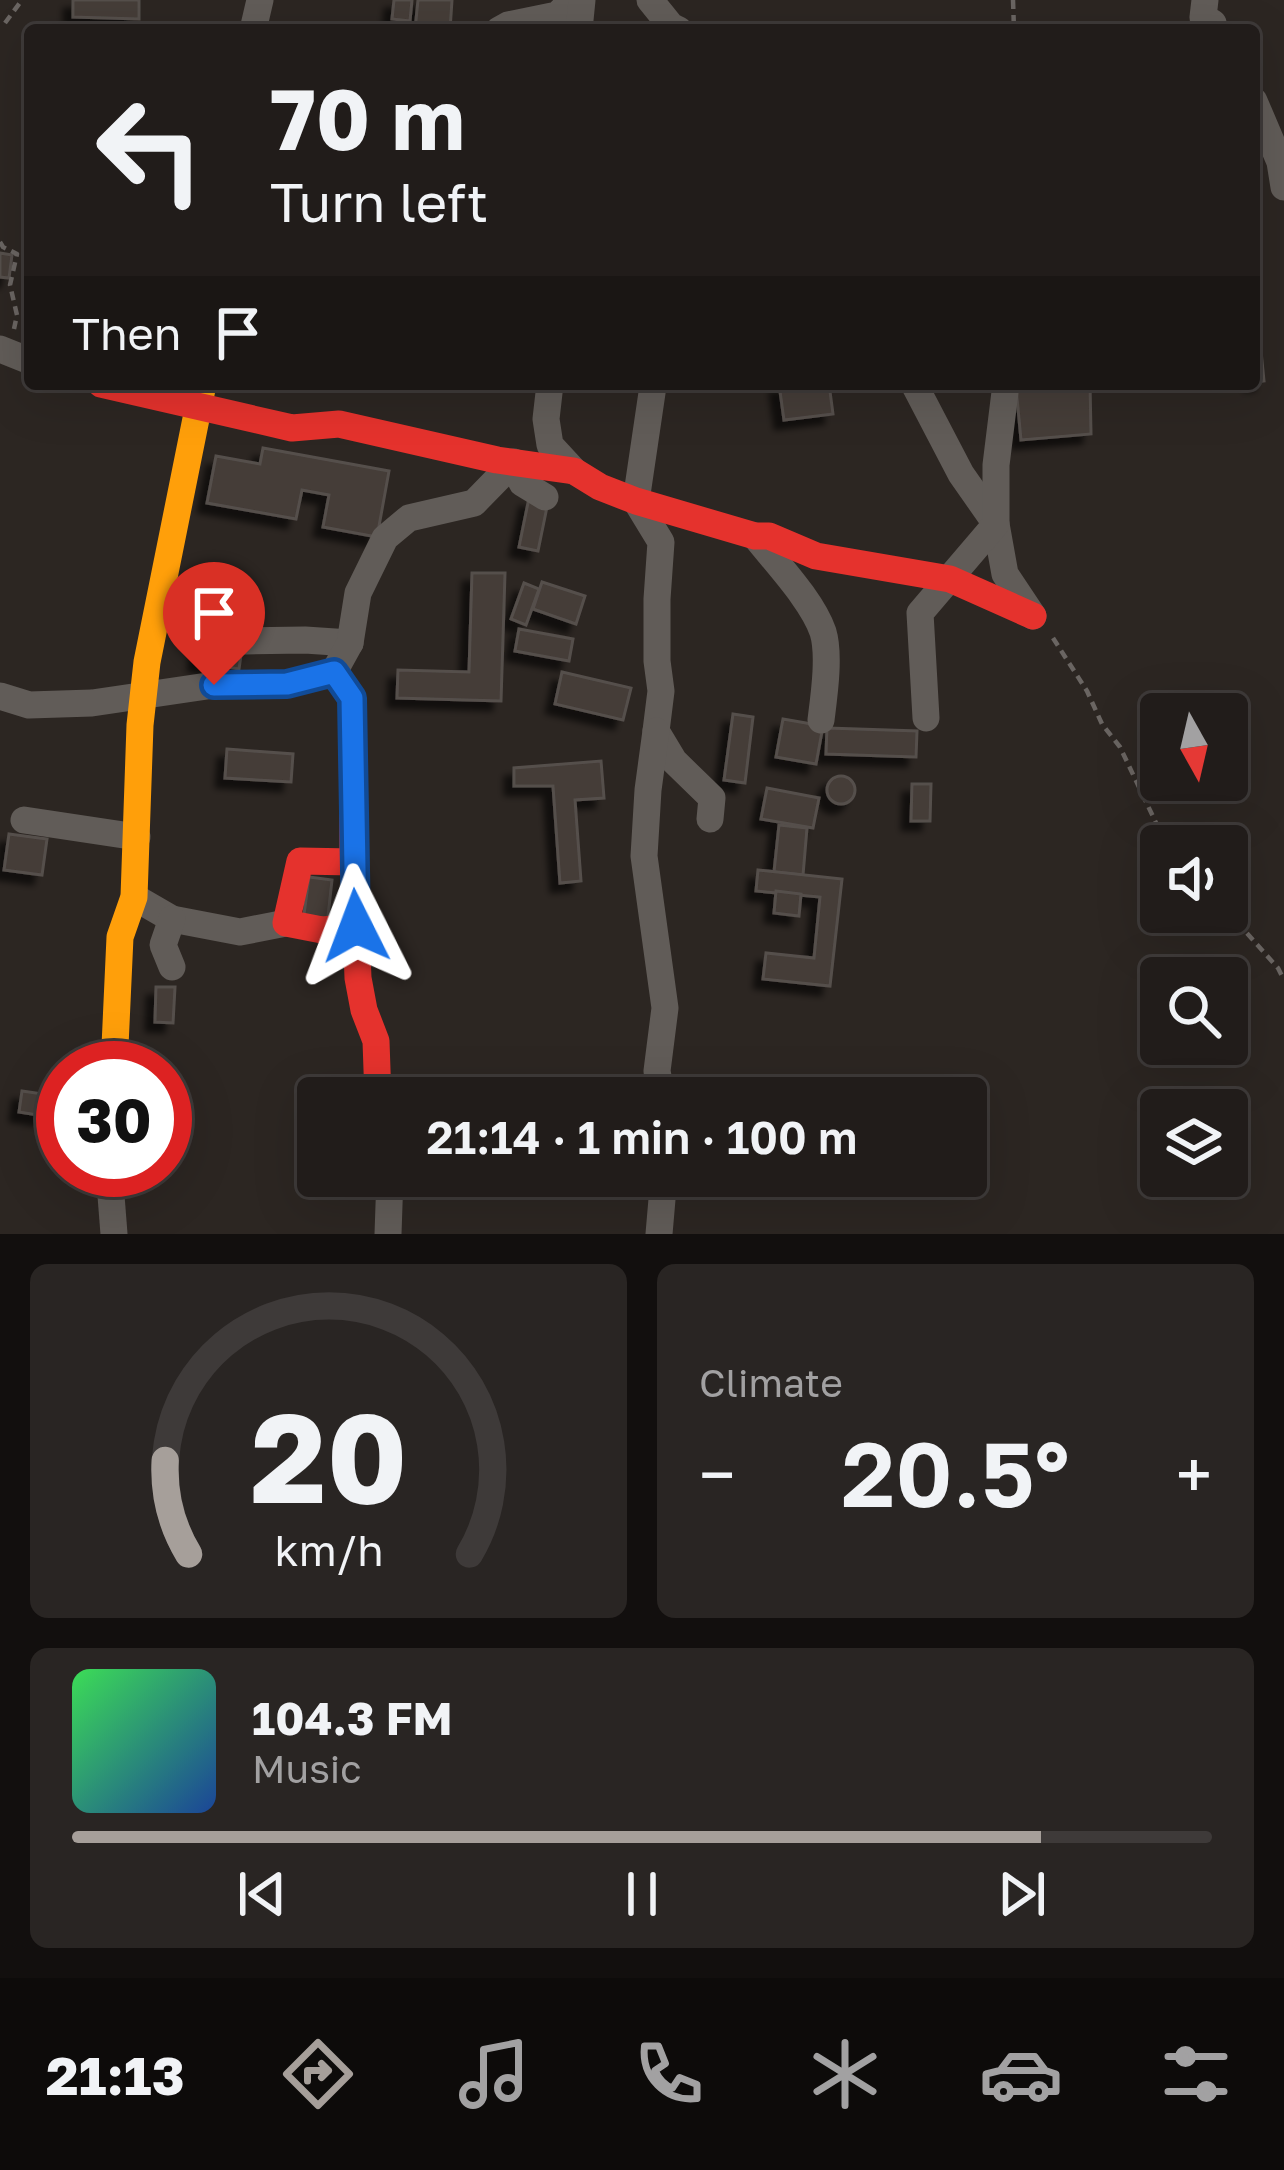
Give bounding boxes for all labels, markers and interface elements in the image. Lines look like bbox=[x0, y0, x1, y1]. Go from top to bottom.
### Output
text: 70 m bbox=[270, 68, 465, 168]
icon: left bbox=[72, 72, 228, 228]
text: Turn left bbox=[270, 169, 488, 234]
icon: arrive bbox=[205, 300, 271, 366]
text: Then bbox=[72, 306, 181, 360]
pin bbox=[163, 562, 265, 685]
icon: arrive bbox=[181, 580, 247, 646]
north arrow bbox=[1140, 693, 1248, 801]
map controls bbox=[1140, 693, 1248, 1197]
button: sound bbox=[1140, 825, 1248, 933]
position arrow bbox=[293, 863, 419, 989]
button: search bbox=[1140, 957, 1248, 1065]
speed limit sign: 30 bbox=[36, 1041, 192, 1197]
button: layers bbox=[1140, 1089, 1248, 1197]
text: 21:14 · 1 min · 100 m bbox=[427, 1110, 857, 1164]
text: Climate bbox=[699, 1359, 843, 1406]
text: 20 bbox=[250, 1381, 407, 1530]
text: 20.5° bbox=[841, 1419, 1070, 1527]
text: − bbox=[699, 1434, 735, 1514]
text: + bbox=[1176, 1434, 1212, 1514]
text: km/h bbox=[274, 1524, 383, 1575]
text: 104.3 FM bbox=[252, 1691, 452, 1745]
text: Music bbox=[252, 1745, 362, 1792]
icon: previous bbox=[229, 1861, 295, 1927]
icon: pause bbox=[609, 1861, 675, 1927]
icon: next bbox=[989, 1861, 1055, 1927]
icon: directions bbox=[276, 2032, 360, 2116]
icon: music bbox=[452, 2032, 536, 2116]
icon: phone bbox=[627, 2032, 711, 2116]
icon: climate bbox=[803, 2032, 887, 2116]
icon: car bbox=[979, 2032, 1063, 2116]
icon: filters bbox=[1154, 2032, 1238, 2116]
text: 21:13 bbox=[46, 2042, 185, 2107]

